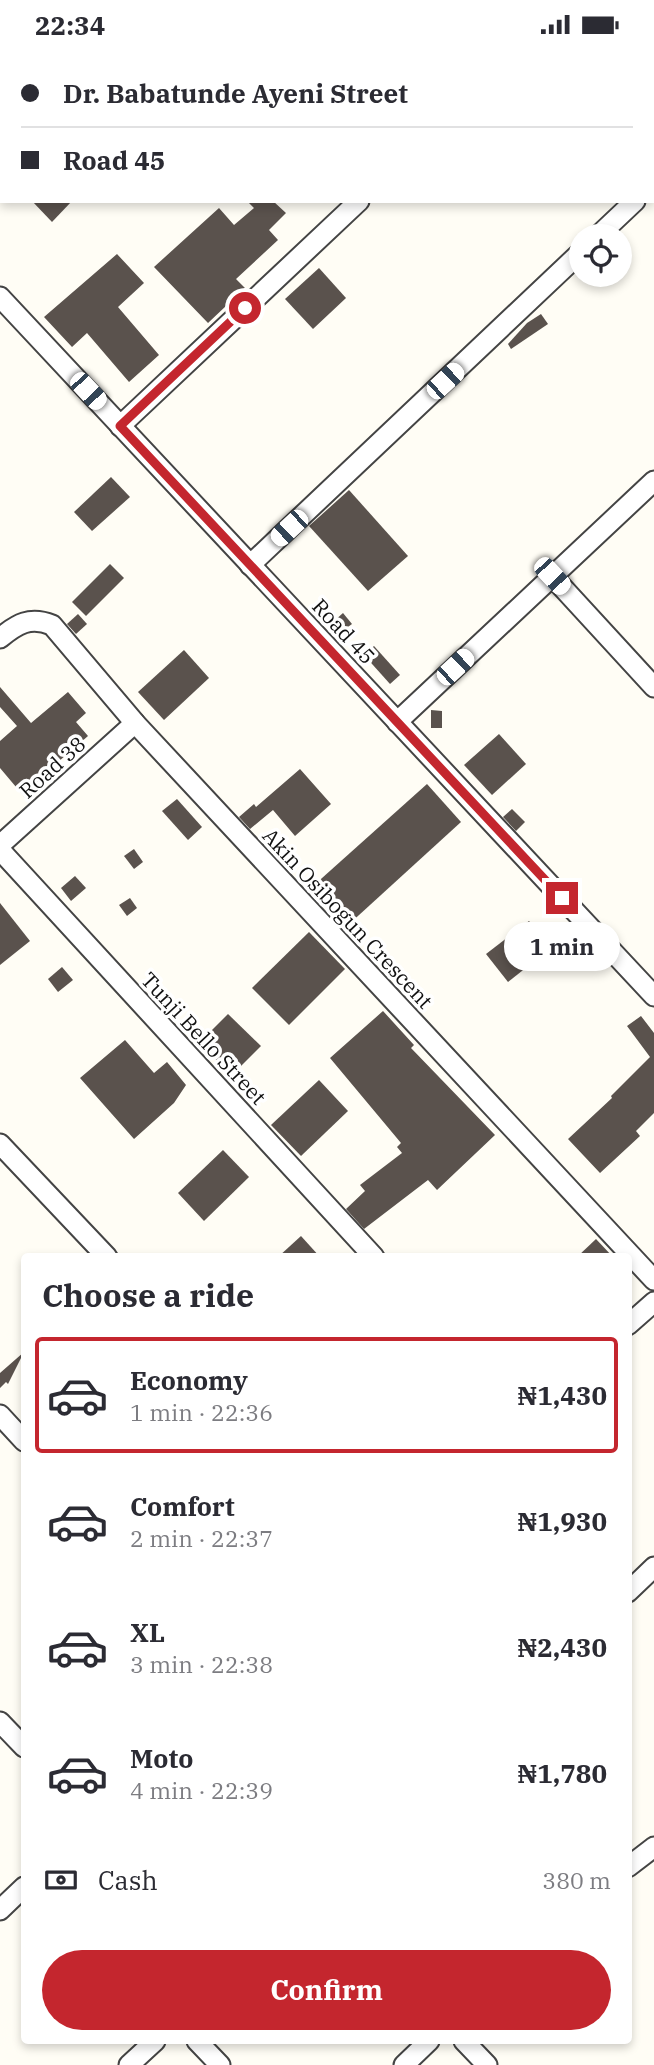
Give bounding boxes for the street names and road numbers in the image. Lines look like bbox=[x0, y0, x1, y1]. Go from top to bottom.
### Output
street label: Road 45 bbox=[306, 592, 382, 670]
street label: Road 38 bbox=[13, 730, 91, 804]
street label: Akin Osibogun Crescent bbox=[257, 822, 439, 1014]
street label: Tunji Bello Street bbox=[135, 966, 273, 1110]

